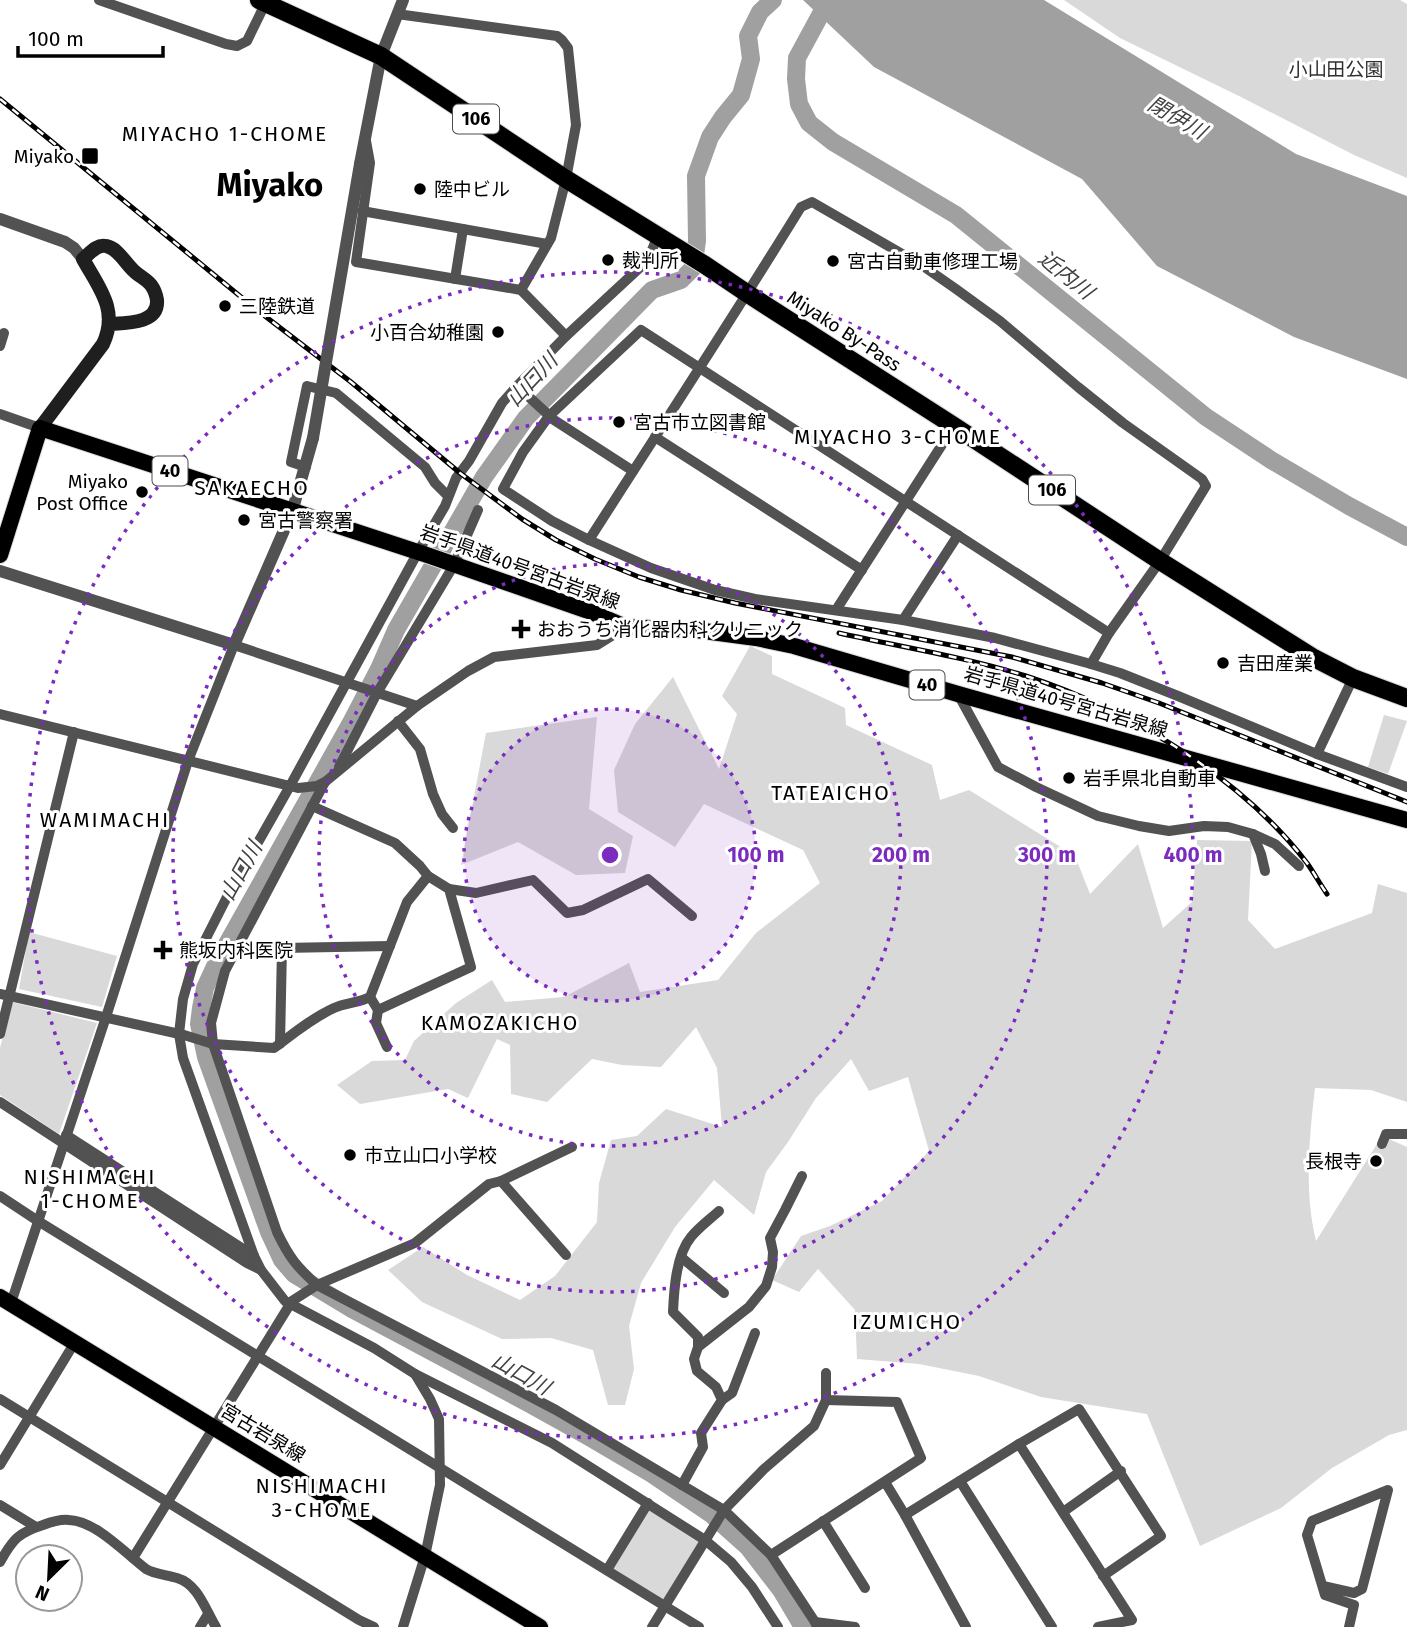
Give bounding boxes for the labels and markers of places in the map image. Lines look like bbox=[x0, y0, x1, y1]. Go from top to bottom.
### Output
place label: Miyako bbox=[14, 145, 74, 168]
marker: Miyako bbox=[80, 146, 100, 166]
place label: 陸中ビル bbox=[434, 178, 510, 201]
marker: 陸中ビル bbox=[412, 181, 428, 197]
place label: 裁判所 bbox=[622, 249, 679, 272]
place label: 宮古自動車修理工場 bbox=[847, 250, 1018, 273]
marker: 裁判所 bbox=[600, 252, 616, 268]
marker: 宮古自動車修理工場 bbox=[825, 253, 841, 269]
place label: 三陸鉄道 bbox=[239, 295, 315, 318]
marker: 三陸鉄道 bbox=[217, 298, 233, 314]
place label: 小百合幼稚園 bbox=[370, 321, 484, 344]
marker: 小百合幼稚園 bbox=[490, 324, 506, 340]
place label: 宮古市立図書館 bbox=[633, 411, 766, 434]
marker: 宮古市立図書館 bbox=[611, 414, 627, 430]
place label: Miyako Post Office bbox=[36, 470, 128, 515]
marker: Miyako Post Office bbox=[134, 484, 150, 500]
place label: 宮古警察署 bbox=[258, 509, 353, 532]
marker: 宮古警察署 bbox=[236, 512, 252, 528]
place label: おおうち消化器内科クリニック bbox=[537, 618, 803, 641]
marker: おおうち消化器内科クリニック bbox=[511, 619, 531, 639]
place label: 吉田産業 bbox=[1237, 652, 1313, 675]
marker: 吉田産業 bbox=[1215, 655, 1231, 671]
place label: 岩手県北自動車 bbox=[1083, 767, 1216, 790]
marker: 岩手県北自動車 bbox=[1061, 770, 1077, 786]
centre of rings bbox=[598, 843, 622, 867]
place label: 熊坂内科医院 bbox=[179, 939, 293, 962]
marker: 熊坂内科医院 bbox=[153, 940, 173, 960]
place label: 市立山口小学校 bbox=[364, 1144, 497, 1167]
marker: 市立山口小学校 bbox=[342, 1147, 358, 1163]
place label: 長根寺 bbox=[1305, 1150, 1362, 1173]
marker: 長根寺 bbox=[1368, 1153, 1384, 1169]

